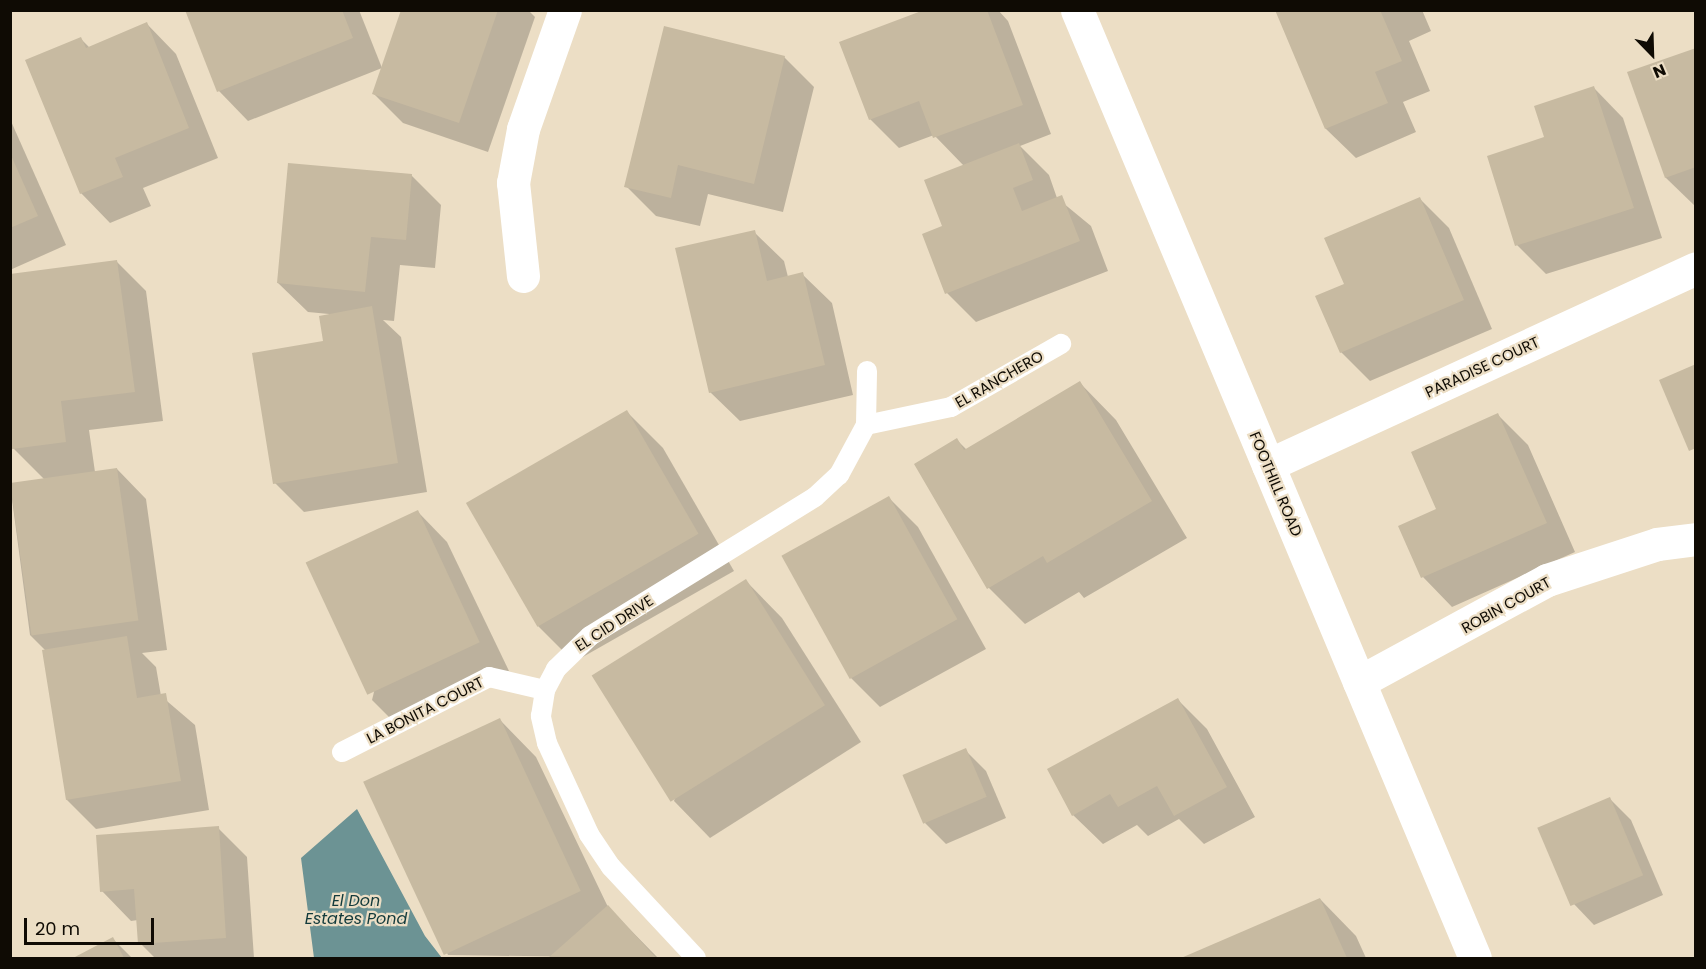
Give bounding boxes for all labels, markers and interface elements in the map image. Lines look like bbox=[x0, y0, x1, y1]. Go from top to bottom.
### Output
north arrow bbox=[1622, 24, 1682, 84]
text: N bbox=[1649, 58, 1669, 84]
street label: PARADISE COURT bbox=[1422, 333, 1542, 401]
street label: EL RANCHERO bbox=[952, 347, 1046, 411]
street label: FOOTHILL ROAD bbox=[1246, 429, 1306, 539]
street label: ROBIN COURT bbox=[1458, 573, 1554, 637]
street label: EL CID DRIVE bbox=[572, 591, 656, 655]
street label: LA BONITA COURT bbox=[364, 673, 486, 747]
water label: El Don Estates Pond bbox=[305, 891, 407, 929]
scale bar bbox=[27, 906, 158, 944]
text: 20 m bbox=[35, 916, 80, 941]

